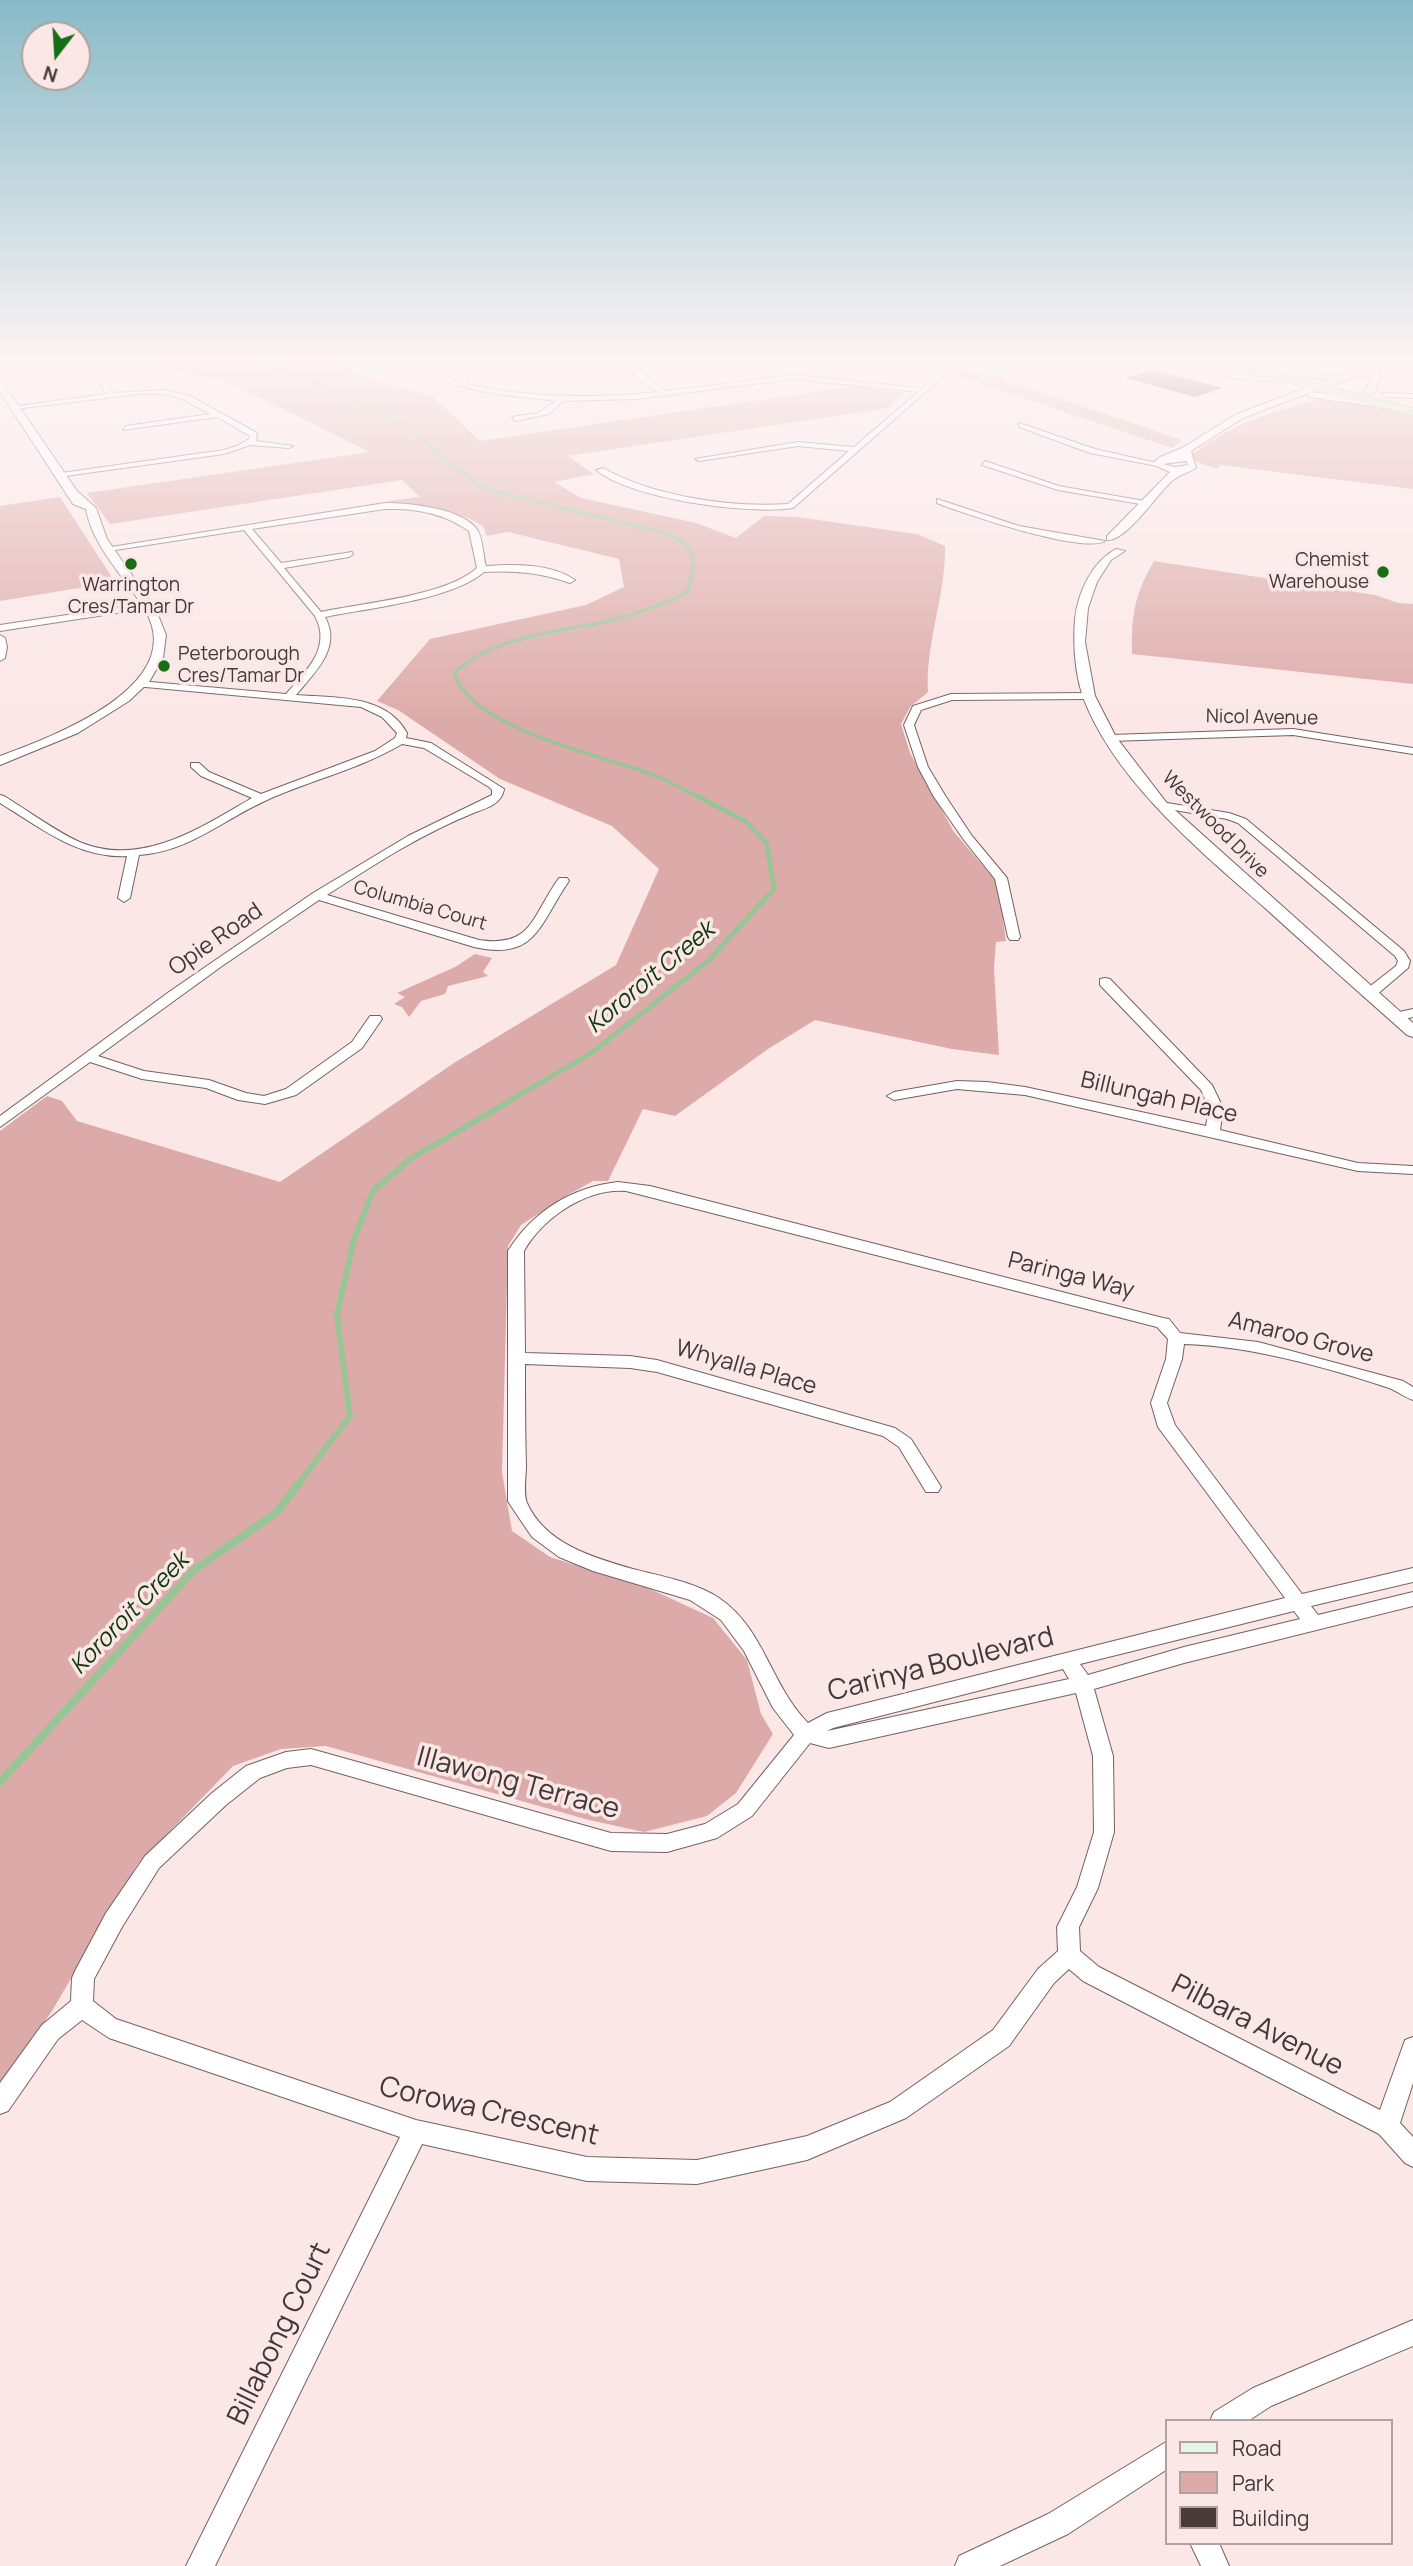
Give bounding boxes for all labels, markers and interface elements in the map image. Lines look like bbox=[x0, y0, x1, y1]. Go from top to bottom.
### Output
north arrow bbox=[21, 21, 91, 91]
text: N bbox=[40, 60, 61, 89]
place label: Chemist Warehouse bbox=[1269, 550, 1369, 594]
marker: Warrington Cres/Tamar Dr bbox=[123, 556, 139, 572]
marker: Chemist Warehouse bbox=[1375, 564, 1391, 580]
place label: Warrington Cres/Tamar Dr bbox=[68, 575, 194, 619]
place label: Peterborough Cres/Tamar Dr bbox=[178, 644, 304, 688]
marker: Peterborough Cres/Tamar Dr bbox=[156, 658, 172, 674]
street label: Nicol Avenue bbox=[1206, 706, 1318, 730]
street label: Westwood Drive bbox=[1157, 767, 1273, 883]
street label: Columbia Court bbox=[351, 876, 489, 936]
street label: Opie Road bbox=[164, 898, 268, 982]
water label: Kororoit Creek bbox=[581, 916, 721, 1040]
street label: Billungah Place bbox=[1078, 1067, 1240, 1129]
street label: Paringa Way bbox=[1005, 1247, 1137, 1305]
street label: Amaroo Grove bbox=[1225, 1307, 1377, 1369]
street label: Whyalla Place bbox=[672, 1335, 820, 1401]
water label: Kororoit Creek bbox=[65, 1547, 195, 1681]
street label: Carinya Boulevard bbox=[825, 1621, 1057, 1709]
street label: Illawong Terrace bbox=[413, 1741, 623, 1827]
street label: Pilbara Avenue bbox=[1165, 1968, 1349, 2084]
street label: Corowa Crescent bbox=[376, 2070, 602, 2154]
street label: Billabong Court bbox=[221, 2237, 339, 2431]
legend bbox=[1164, 2419, 1392, 2545]
text: Road bbox=[1232, 2434, 1282, 2462]
text: Park bbox=[1232, 2469, 1274, 2497]
text: Building bbox=[1232, 2504, 1309, 2532]

